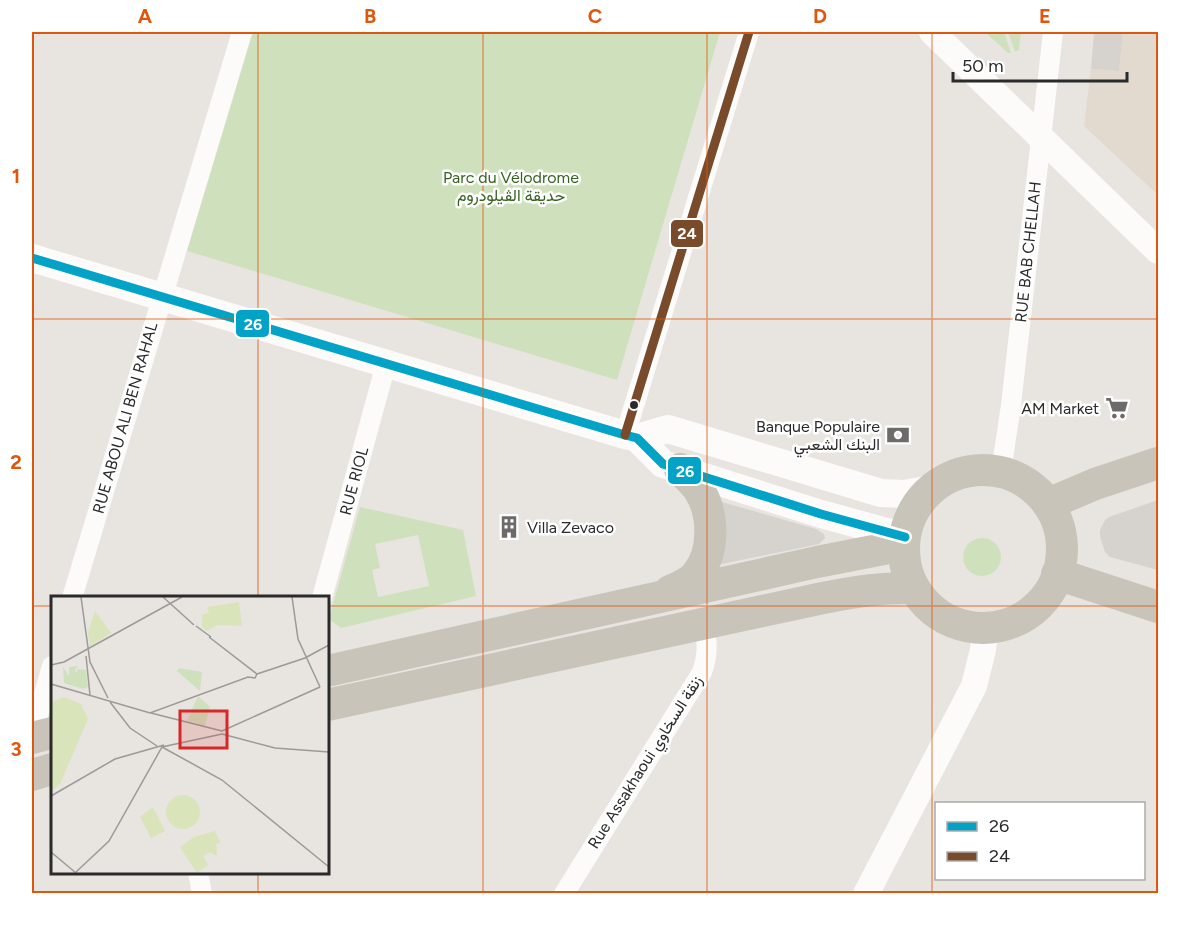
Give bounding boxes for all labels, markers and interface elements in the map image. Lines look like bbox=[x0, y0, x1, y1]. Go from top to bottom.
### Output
text: A bbox=[138, 4, 153, 28]
text: B bbox=[364, 4, 376, 28]
text: C bbox=[588, 4, 602, 28]
text: D bbox=[813, 4, 827, 28]
text: E bbox=[1039, 4, 1051, 28]
scale bar bbox=[953, 45, 1127, 83]
text: 50 m bbox=[962, 55, 1004, 77]
text: 1 bbox=[12, 164, 20, 188]
park label: Parc du Vélodrome حديقة الڤيلودروم bbox=[443, 168, 579, 206]
street label: RUE BAB CHELLAH bbox=[1011, 181, 1045, 323]
line badge: 24 bbox=[670, 219, 704, 248]
text: 24 bbox=[677, 224, 697, 243]
line badge: 26 bbox=[235, 309, 270, 338]
text: 26 bbox=[244, 315, 262, 334]
street label: RUE ABOU ALI BEN RAHAL bbox=[89, 320, 162, 516]
supermarket icon: AM Market bbox=[1104, 395, 1130, 421]
unlabelled marker bbox=[628, 399, 640, 411]
place label: AM Market bbox=[1021, 399, 1099, 418]
place label: Banque Populaire البنك الشعبي bbox=[756, 417, 880, 458]
bank icon: Banque Populaire البنك الشعبي bbox=[885, 422, 911, 448]
street label: RUE RIOL bbox=[336, 444, 372, 517]
text: 2 bbox=[10, 450, 22, 474]
line badge: 26 bbox=[667, 456, 702, 485]
text: 26 bbox=[676, 462, 694, 481]
building icon: Villa Zevaco bbox=[496, 514, 522, 540]
place label: Villa Zevaco bbox=[527, 518, 614, 537]
inset map bbox=[51, 596, 328, 874]
street label: Rue Assakhaoui زنقة السخاوي bbox=[584, 672, 710, 854]
text: 3 bbox=[10, 737, 22, 761]
legend bbox=[935, 802, 1145, 880]
text: 26 bbox=[989, 815, 1009, 837]
text: 24 bbox=[989, 845, 1010, 867]

